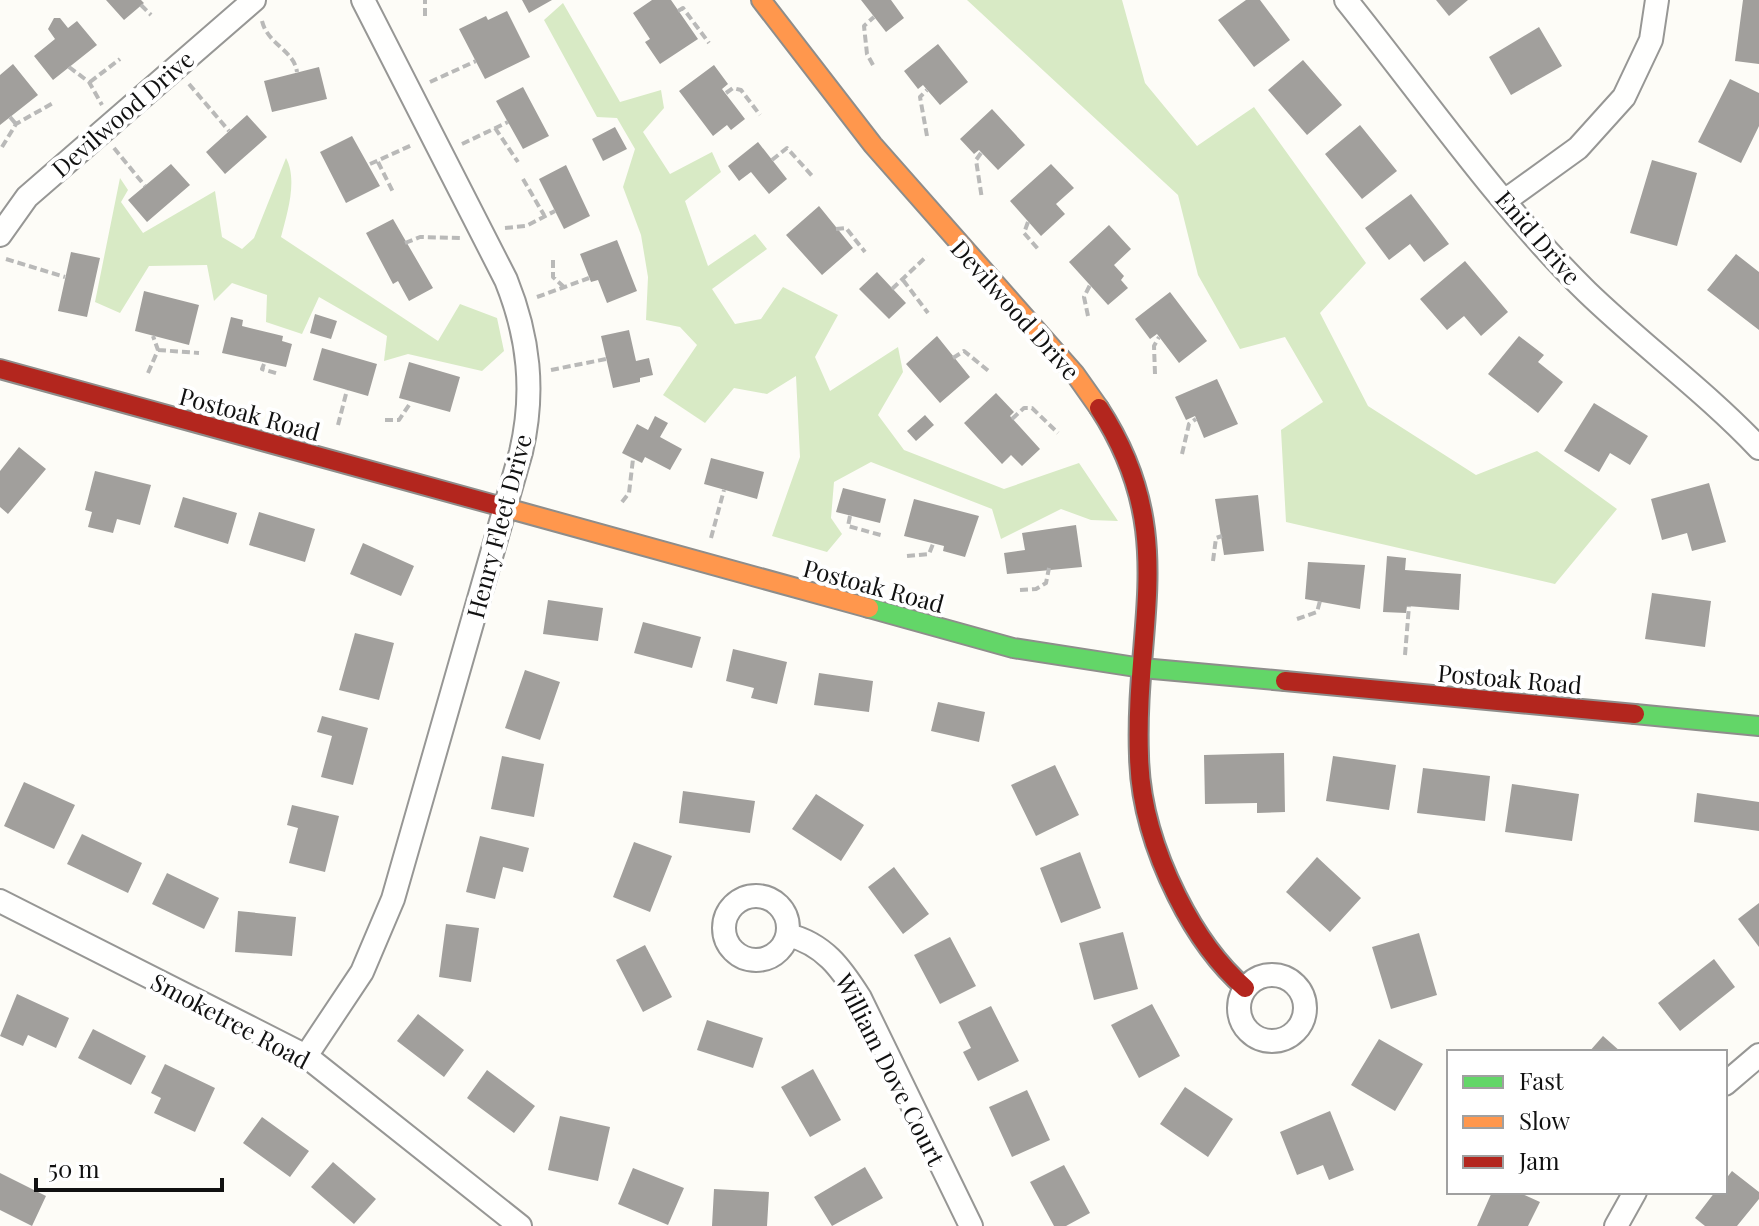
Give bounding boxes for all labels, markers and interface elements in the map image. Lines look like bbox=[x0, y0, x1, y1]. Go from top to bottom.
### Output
street label: Devilwood Drive bbox=[44, 42, 200, 184]
street label: Enid Drive bbox=[1489, 183, 1589, 291]
street label: Devilwood Drive bbox=[944, 232, 1088, 386]
street label: Postoak Road bbox=[176, 379, 324, 447]
street label: Henry Fleet Drive bbox=[458, 430, 538, 622]
street label: Postoak Road bbox=[800, 551, 948, 619]
street label: Postoak Road bbox=[1437, 656, 1584, 700]
street label: Smoketree Road bbox=[146, 965, 316, 1075]
street label: William Dove Court bbox=[828, 967, 953, 1171]
legend bbox=[1447, 1050, 1727, 1194]
text: Fast bbox=[1519, 1064, 1564, 1096]
text: Slow bbox=[1519, 1104, 1571, 1136]
scale bar bbox=[36, 1142, 222, 1192]
text: Jam bbox=[1518, 1144, 1560, 1176]
text: 50 m bbox=[48, 1152, 100, 1184]

